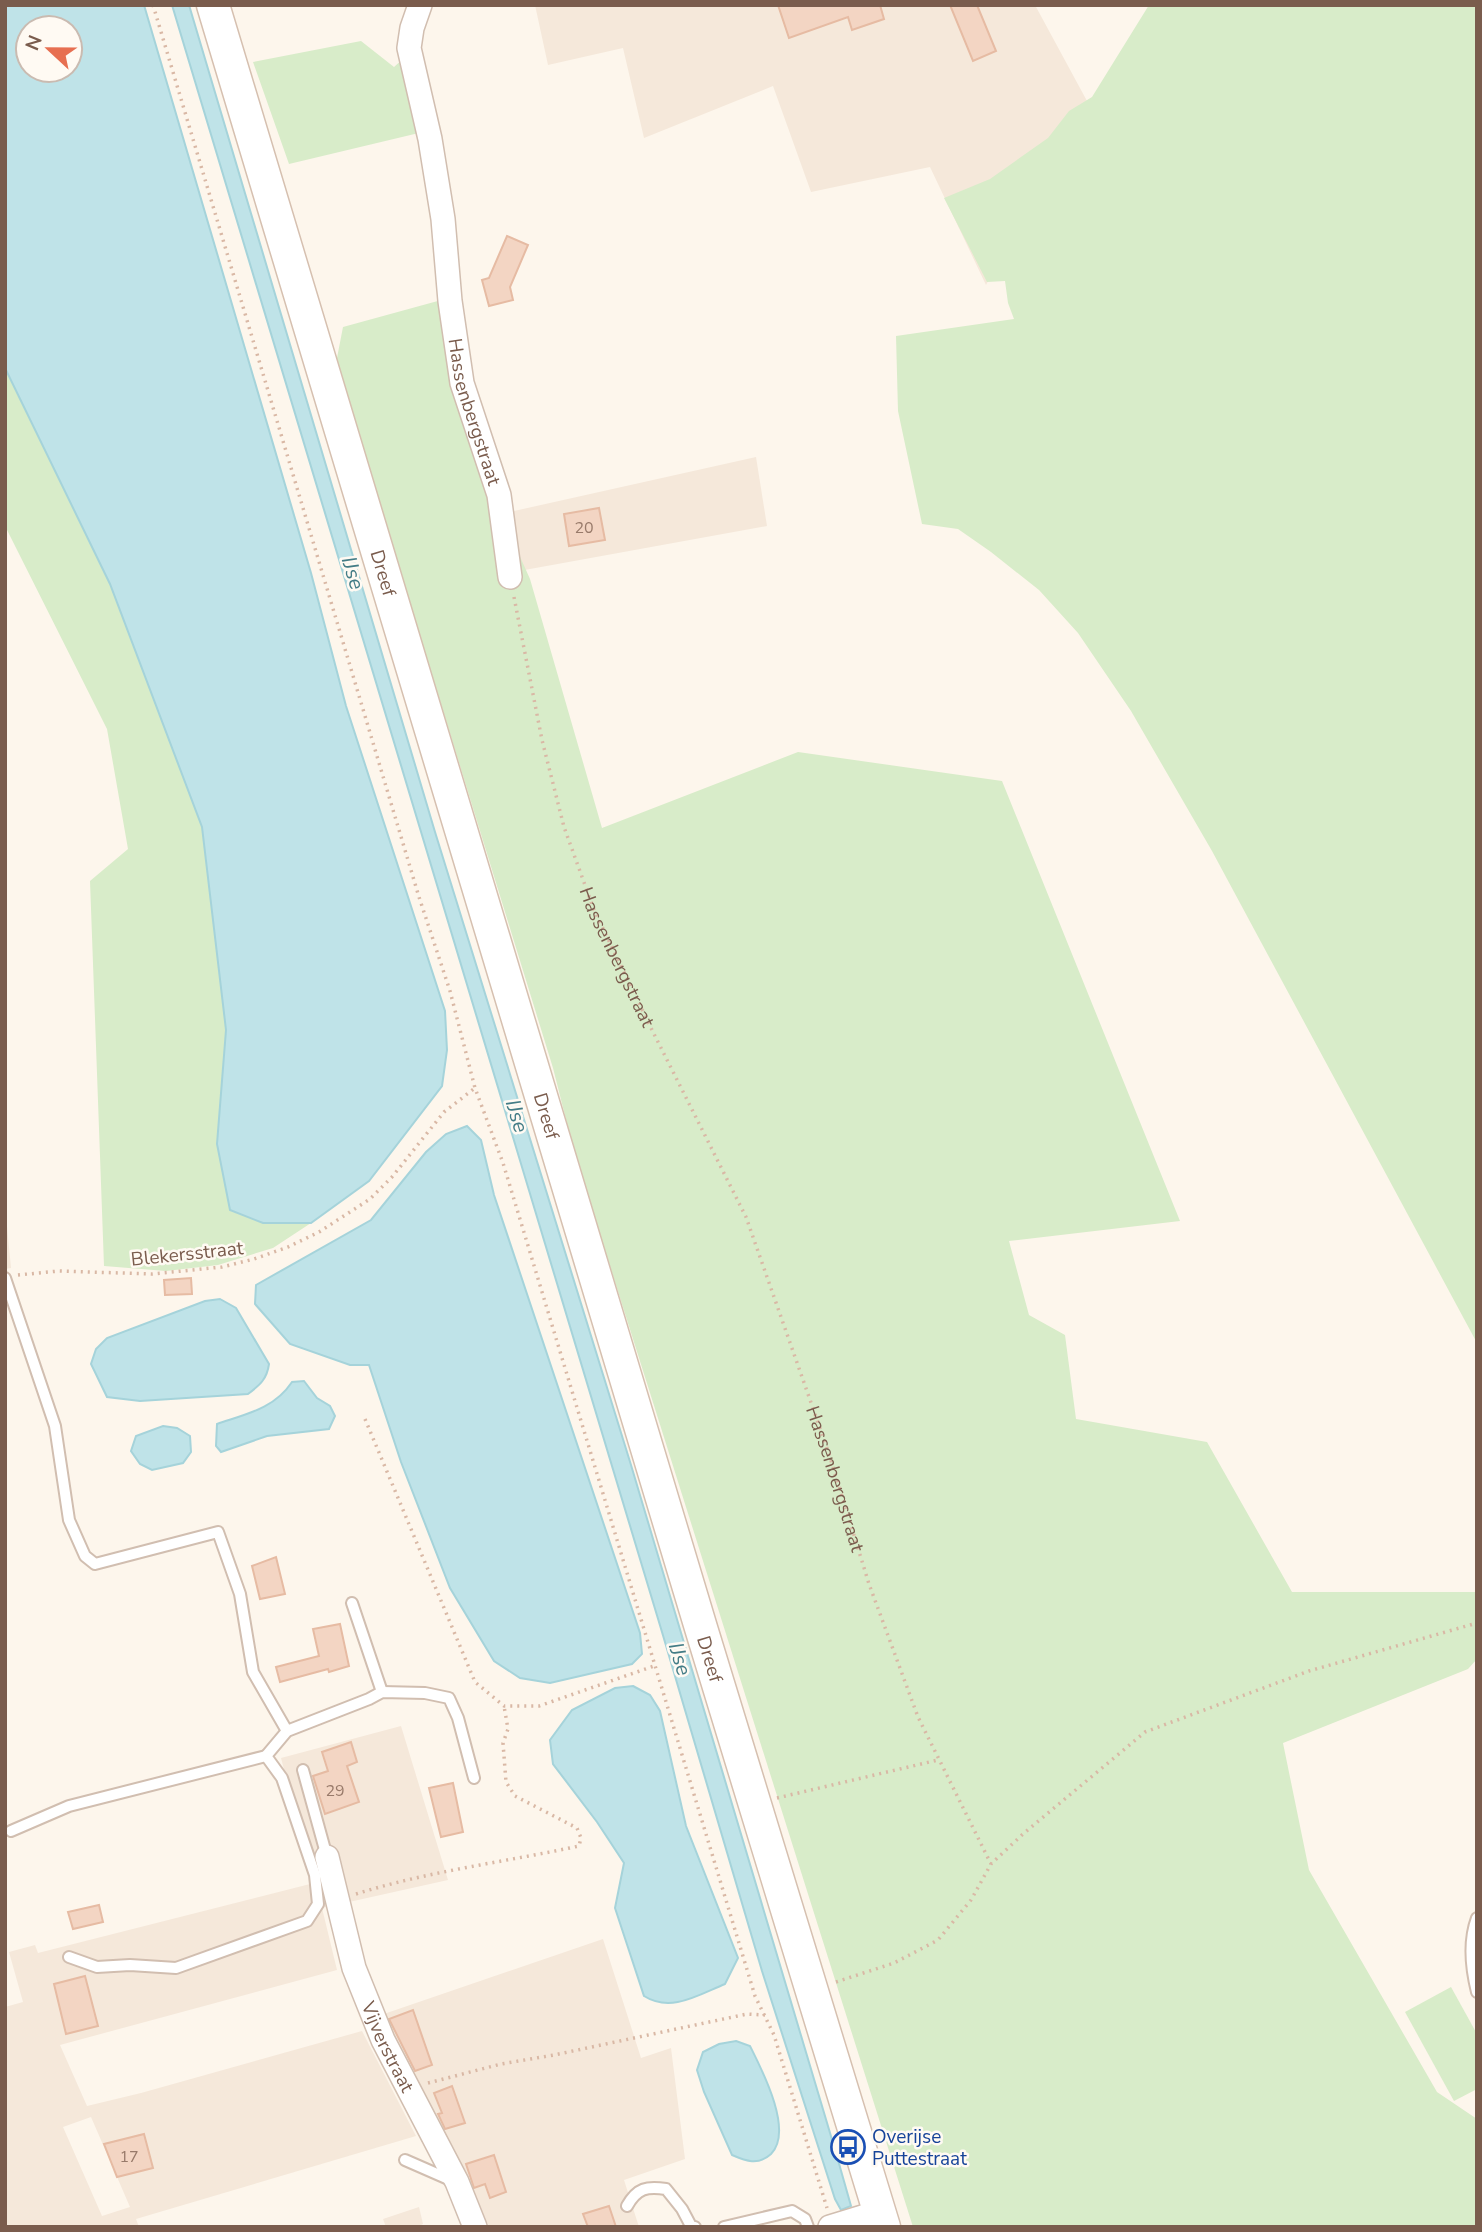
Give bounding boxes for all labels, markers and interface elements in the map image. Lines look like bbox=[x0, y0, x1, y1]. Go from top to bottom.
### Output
north arrow bbox=[14, 14, 84, 84]
text: N bbox=[19, 32, 49, 54]
street label: Hassenbergstraat bbox=[442, 337, 507, 489]
house number: 20 bbox=[574, 517, 594, 539]
street label: Dreef bbox=[364, 547, 402, 600]
water label: IJse bbox=[335, 553, 371, 593]
street label: Hassenbergstraat bbox=[573, 884, 661, 1032]
street label: Dreef bbox=[527, 1090, 566, 1143]
water label: IJse bbox=[499, 1096, 535, 1136]
street label: Blekersstraat bbox=[130, 1235, 245, 1273]
street label: Hassenbergstraat bbox=[799, 1402, 870, 1556]
street label: Dreef bbox=[690, 1633, 729, 1686]
water label: IJse bbox=[662, 1639, 698, 1679]
house number: 29 bbox=[325, 1780, 345, 1802]
street label: Vijverstraat bbox=[354, 1997, 420, 2097]
place label: Overijse Puttestraat bbox=[872, 2124, 967, 2172]
bus stop icon: Overijse Puttestraat bbox=[829, 2128, 867, 2166]
house number: 17 bbox=[119, 2146, 139, 2168]

